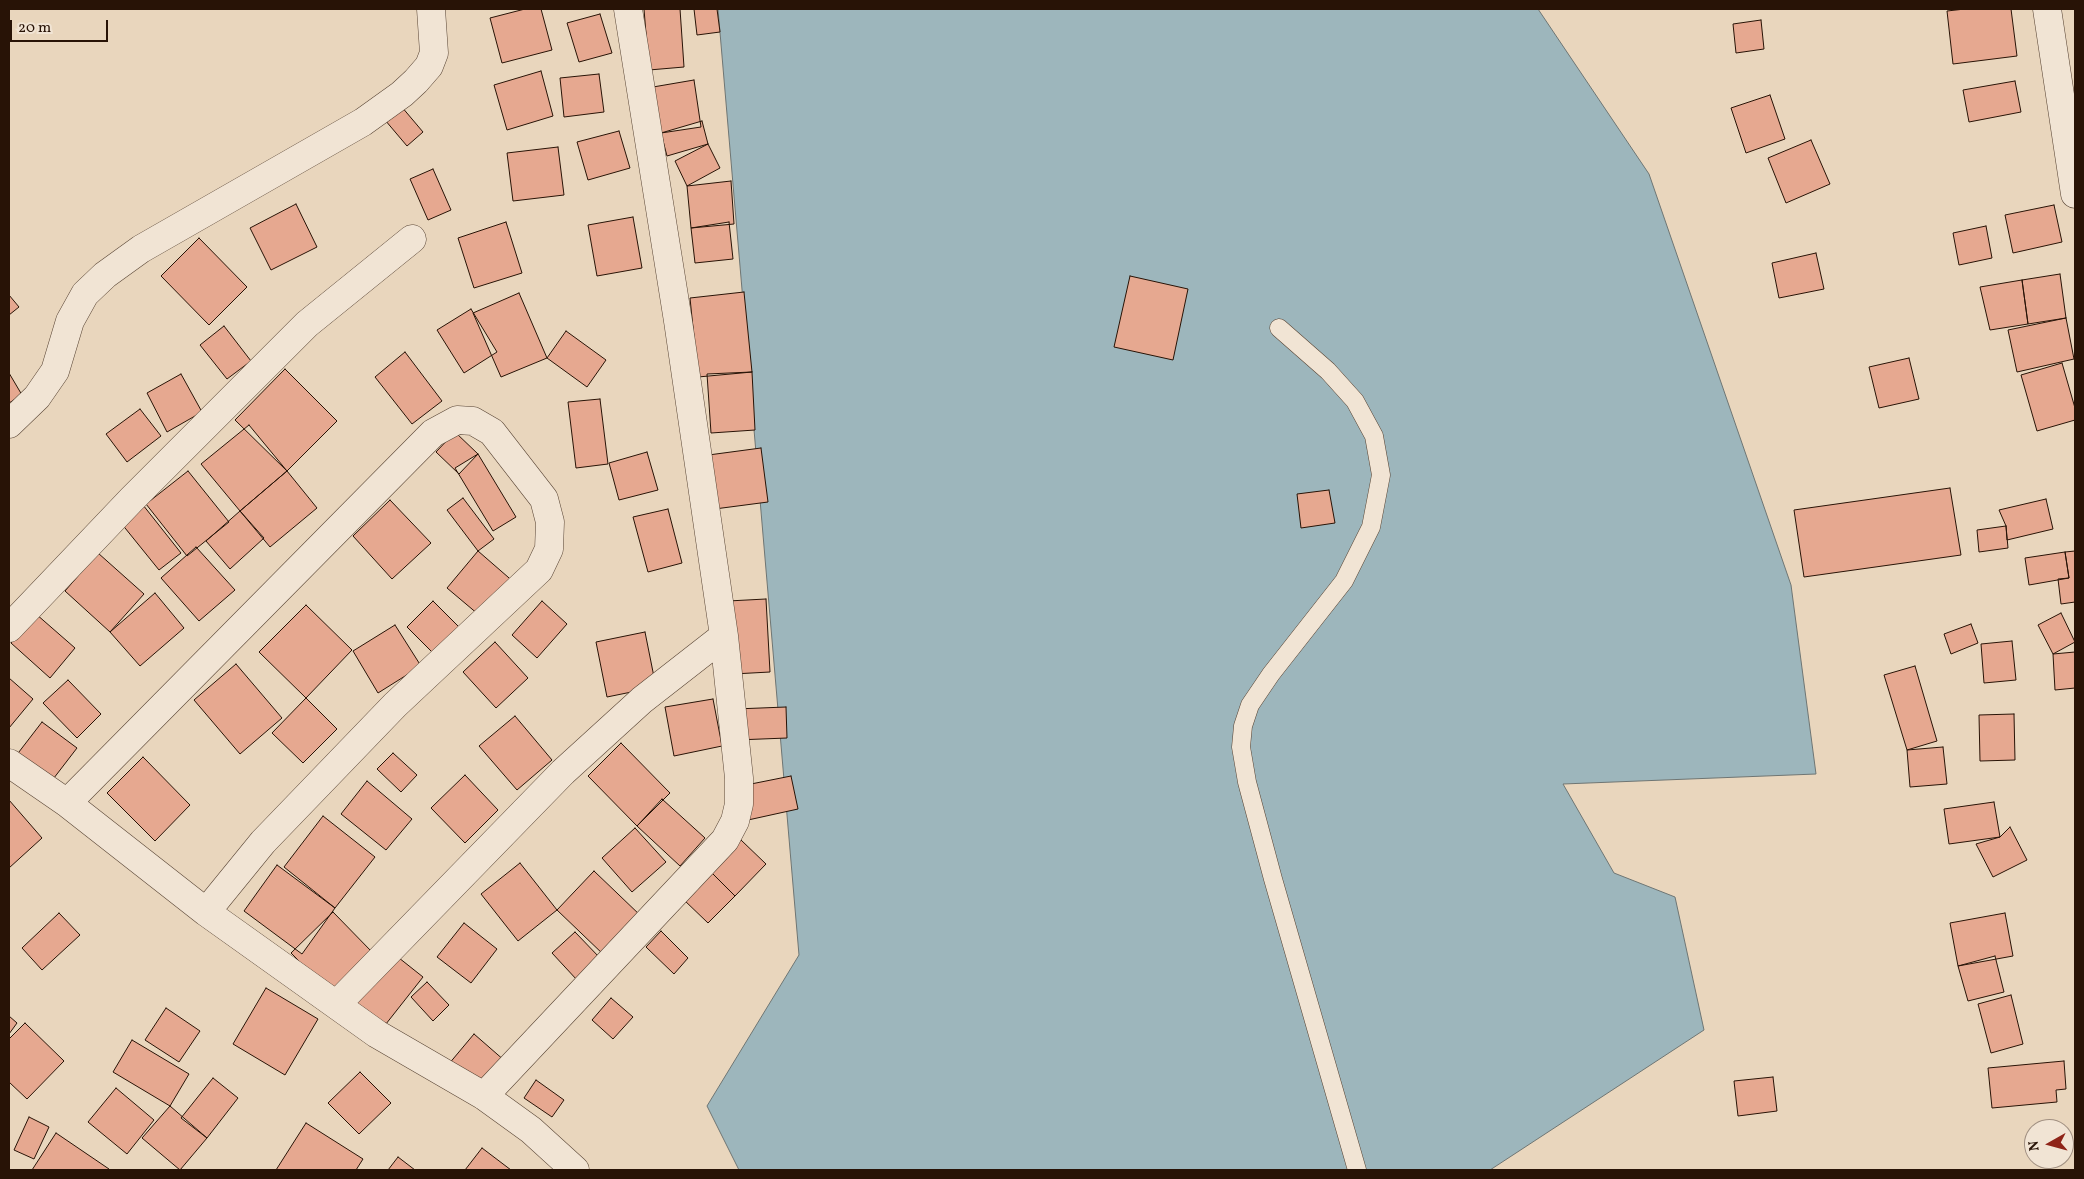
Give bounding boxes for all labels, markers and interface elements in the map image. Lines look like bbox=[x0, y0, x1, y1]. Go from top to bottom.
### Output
scale bar bbox=[12, 10, 110, 42]
text: 20 m bbox=[18, 18, 51, 39]
north arrow bbox=[2024, 1119, 2074, 1169]
text: N bbox=[2025, 1140, 2045, 1152]

